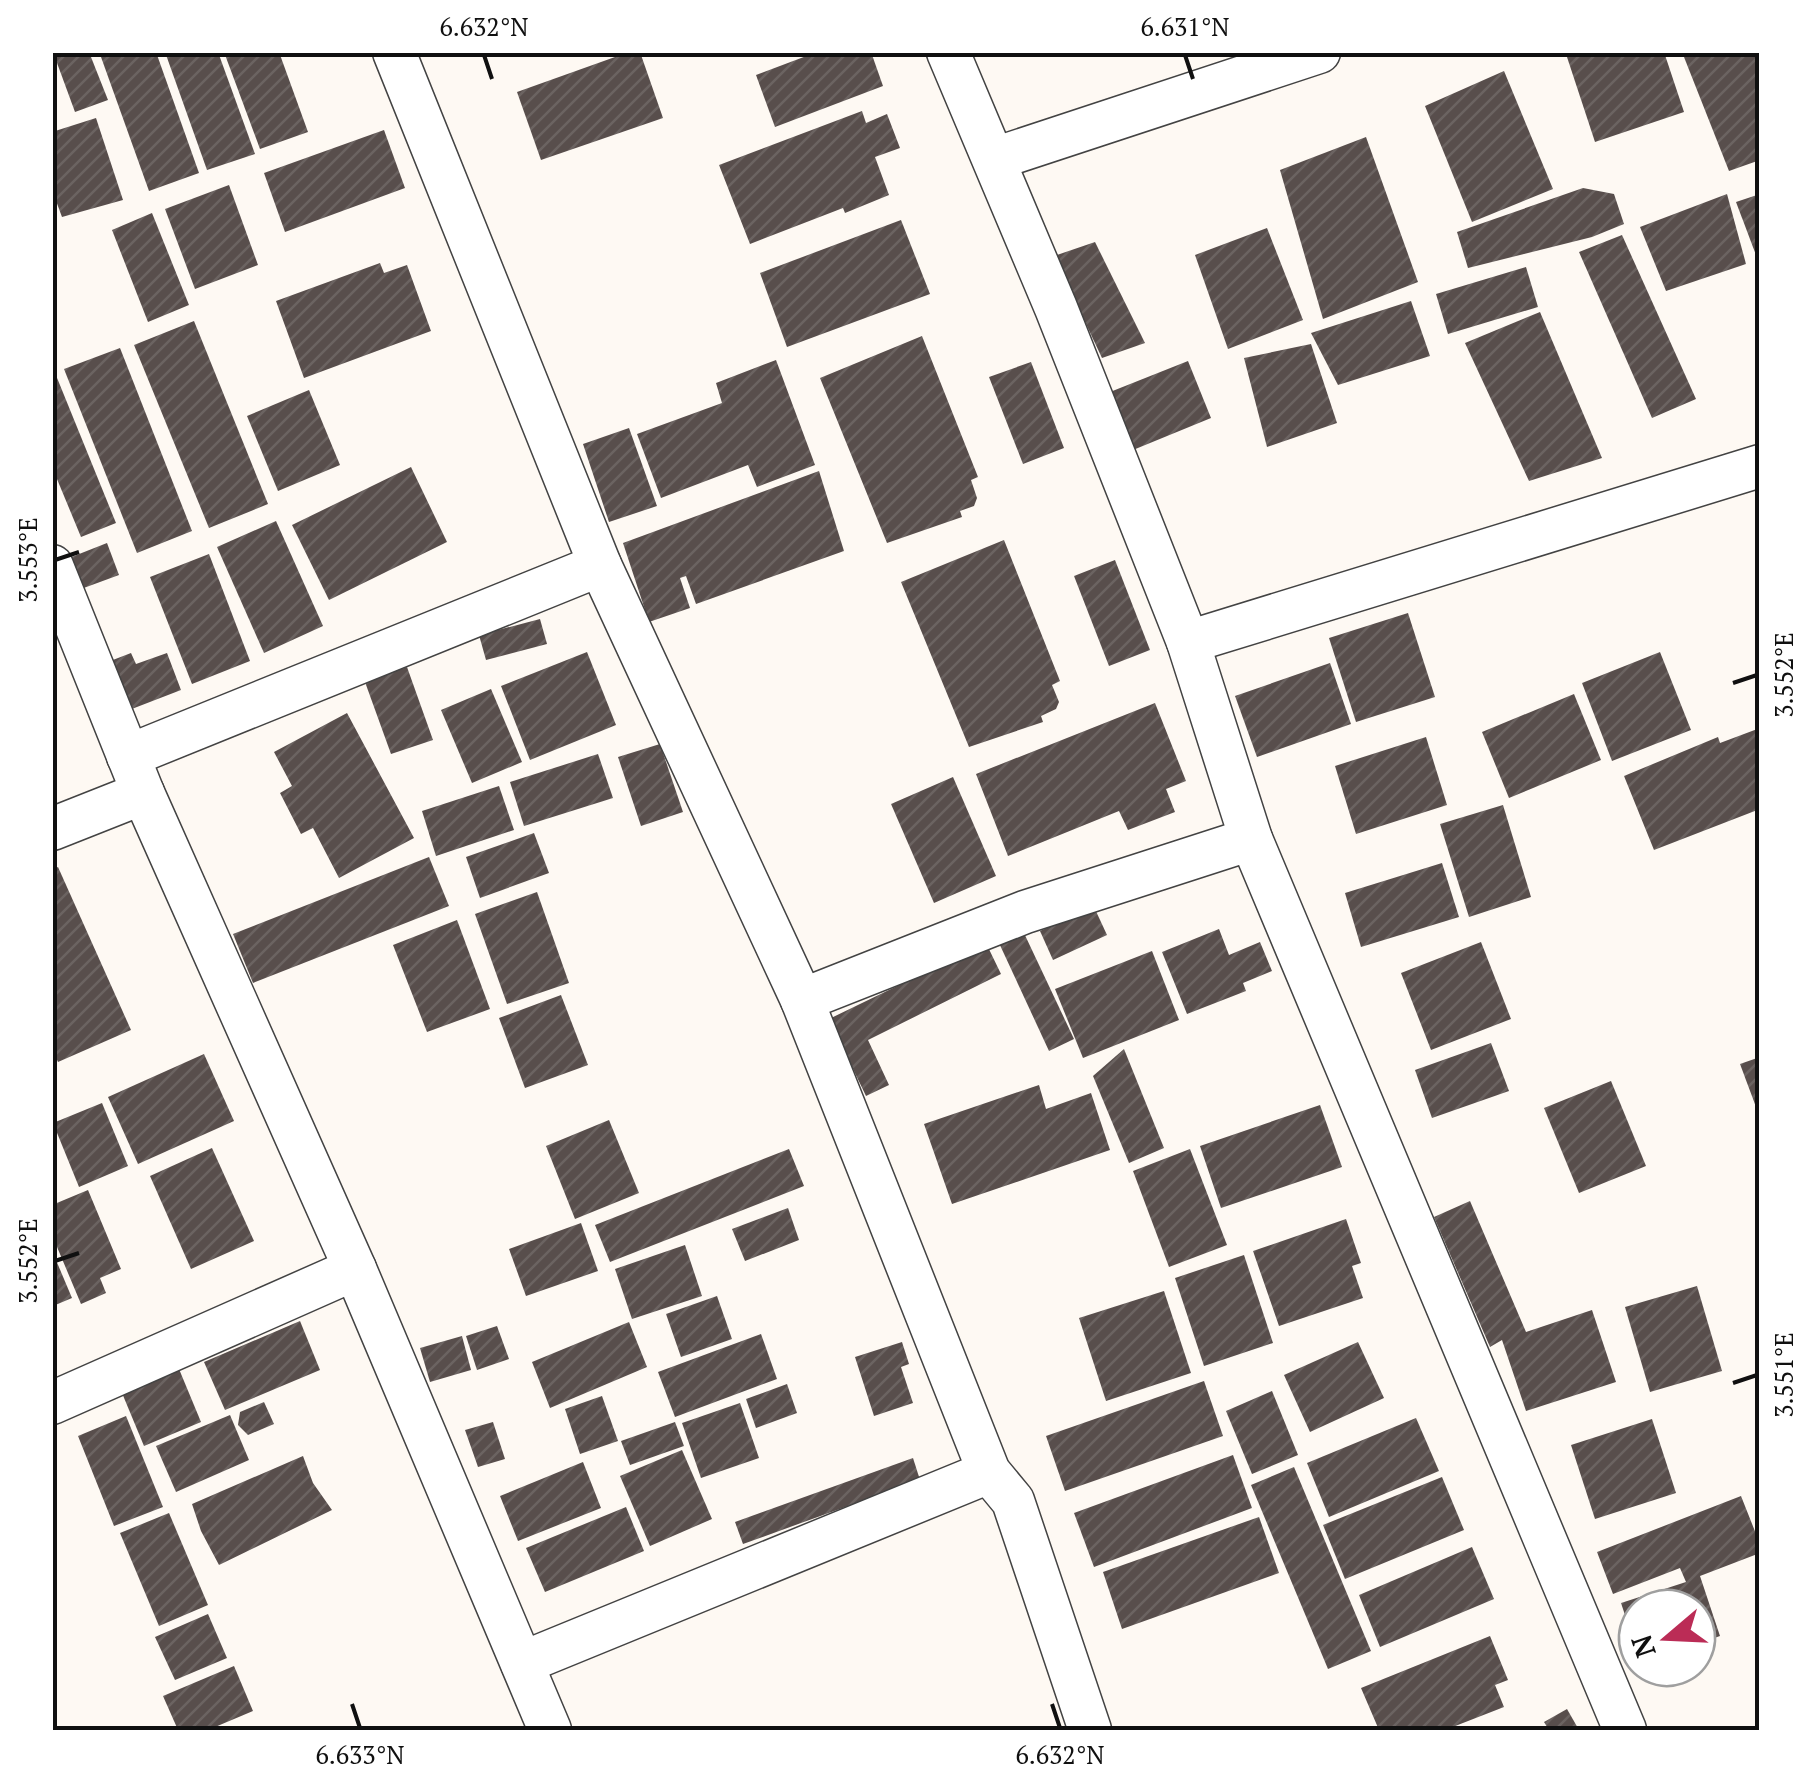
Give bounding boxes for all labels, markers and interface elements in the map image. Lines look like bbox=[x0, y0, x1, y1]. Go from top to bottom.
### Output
text: 6.632°N bbox=[439, 10, 529, 43]
text: 6.631°N bbox=[1140, 10, 1230, 43]
text: 3.553°E bbox=[11, 517, 44, 603]
text: 3.552°E bbox=[1767, 632, 1800, 718]
text: 3.552°E bbox=[11, 1218, 44, 1304]
text: 3.551°E bbox=[1767, 1332, 1800, 1418]
north arrow bbox=[1617, 1588, 1717, 1688]
text: N bbox=[1622, 1630, 1664, 1662]
text: 6.633°N bbox=[315, 1738, 405, 1771]
text: 6.632°N bbox=[1015, 1738, 1105, 1771]

